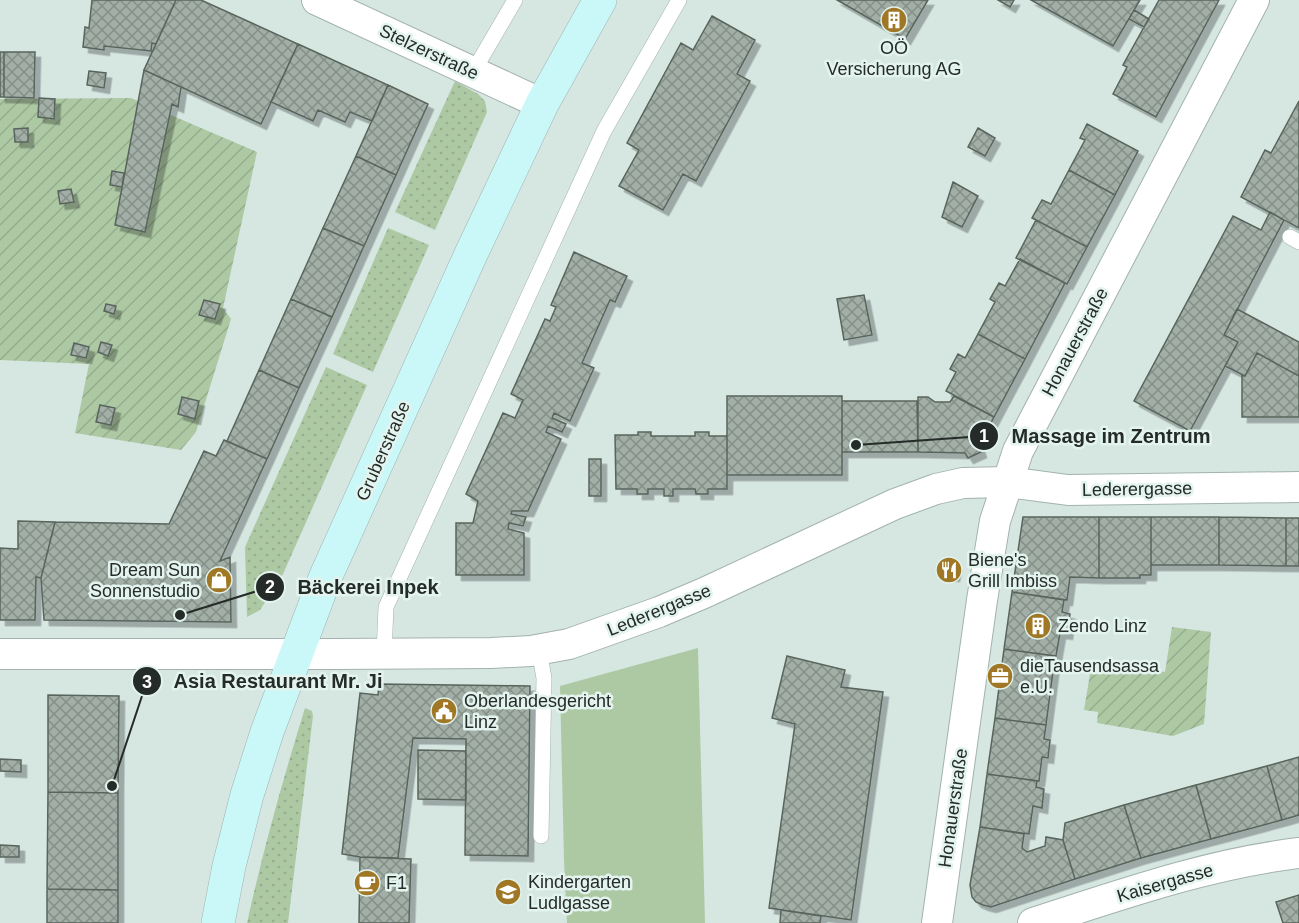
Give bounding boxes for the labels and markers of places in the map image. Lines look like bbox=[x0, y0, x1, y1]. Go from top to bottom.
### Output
building icon: OÖ Versicherung AG bbox=[879, 5, 909, 35]
place label: OÖ Versicherung AG bbox=[826, 38, 962, 79]
callout: Massage im Zentrum bbox=[969, 417, 1222, 455]
place label: Biene's Grill Imbiss bbox=[968, 550, 1057, 591]
restaurant icon: Biene's Grill Imbiss bbox=[934, 555, 964, 585]
place label: Dream Sun Sonnenstudio bbox=[90, 560, 200, 601]
shop icon: Dream Sun Sonnenstudio bbox=[204, 565, 234, 595]
callout: Bäckerei Inpek bbox=[255, 568, 450, 606]
building icon: Zendo Linz bbox=[1023, 611, 1053, 641]
place label: Zendo Linz bbox=[1058, 616, 1147, 636]
place label: dieTausendsassa e.U. bbox=[1020, 656, 1160, 697]
office icon: dieTausendsassa e.U. bbox=[985, 661, 1015, 691]
callout: Asia Restaurant Mr. Ji bbox=[132, 662, 395, 700]
place label: Oberlandesgericht Linz bbox=[464, 691, 611, 732]
public building icon: Oberlandesgericht Linz bbox=[429, 696, 459, 726]
cafe icon: F1 bbox=[352, 868, 382, 898]
place label: Kindergarten Ludlgasse bbox=[528, 872, 631, 913]
place label: F1 bbox=[386, 873, 407, 893]
school or university icon: Kindergarten Ludlgasse bbox=[493, 877, 523, 907]

